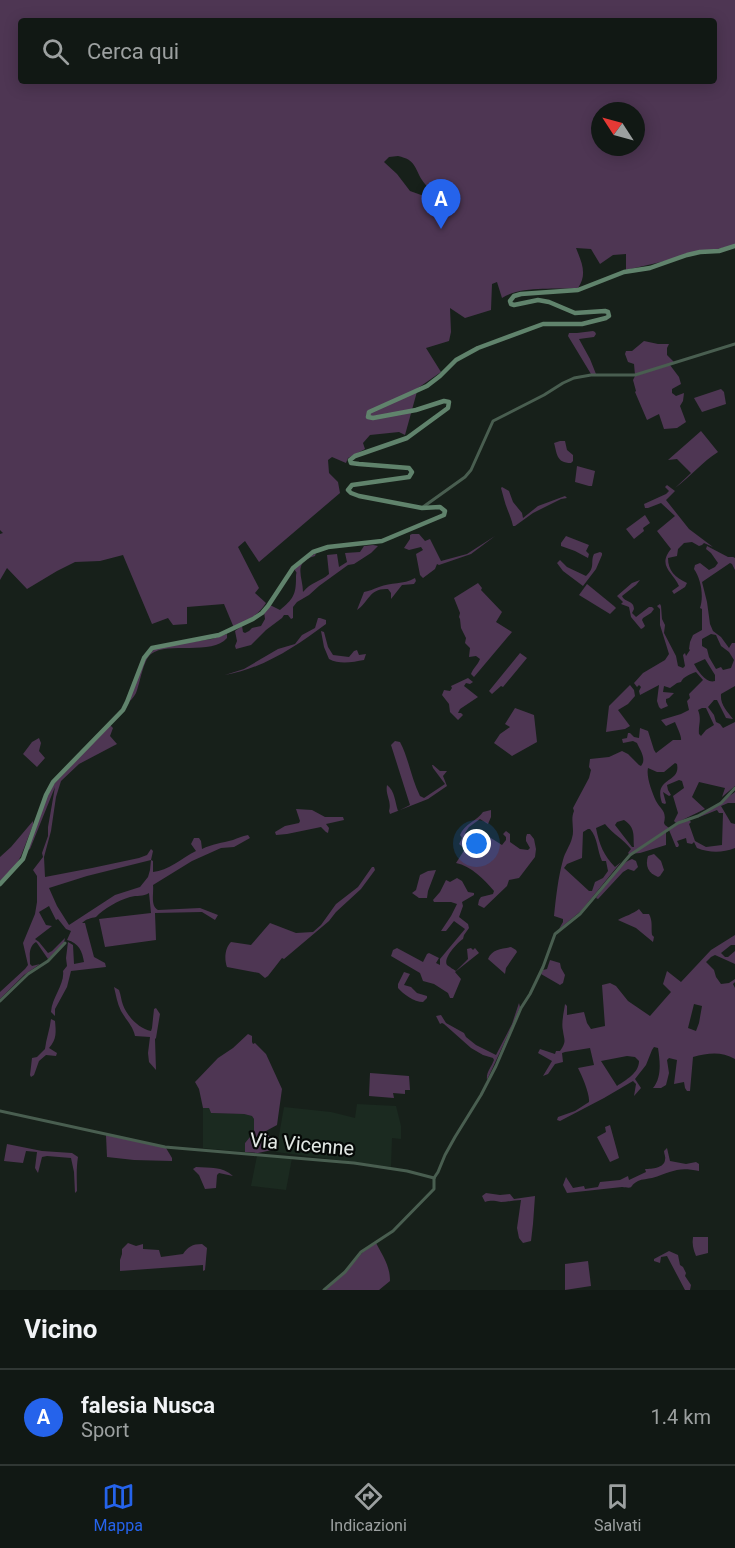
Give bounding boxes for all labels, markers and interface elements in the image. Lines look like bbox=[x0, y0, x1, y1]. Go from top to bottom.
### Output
search box bbox=[18, 18, 717, 84]
icon: search bbox=[39, 35, 72, 68]
text: Cerca qui bbox=[87, 39, 179, 64]
north arrow bbox=[591, 102, 645, 156]
pin: A bbox=[422, 180, 460, 229]
your location bbox=[462, 829, 491, 858]
street label: Via Vicenne bbox=[249, 1127, 355, 1161]
text: Vicino bbox=[24, 1314, 98, 1344]
text: falesia Nusca bbox=[81, 1393, 215, 1418]
text: A bbox=[37, 1405, 50, 1429]
text: 1.4 km bbox=[651, 1405, 711, 1429]
text: Sport bbox=[81, 1418, 129, 1442]
tab: Mappa bbox=[94, 1480, 143, 1535]
tab: Indicazioni bbox=[330, 1480, 407, 1535]
tab: Salvati bbox=[594, 1480, 641, 1535]

